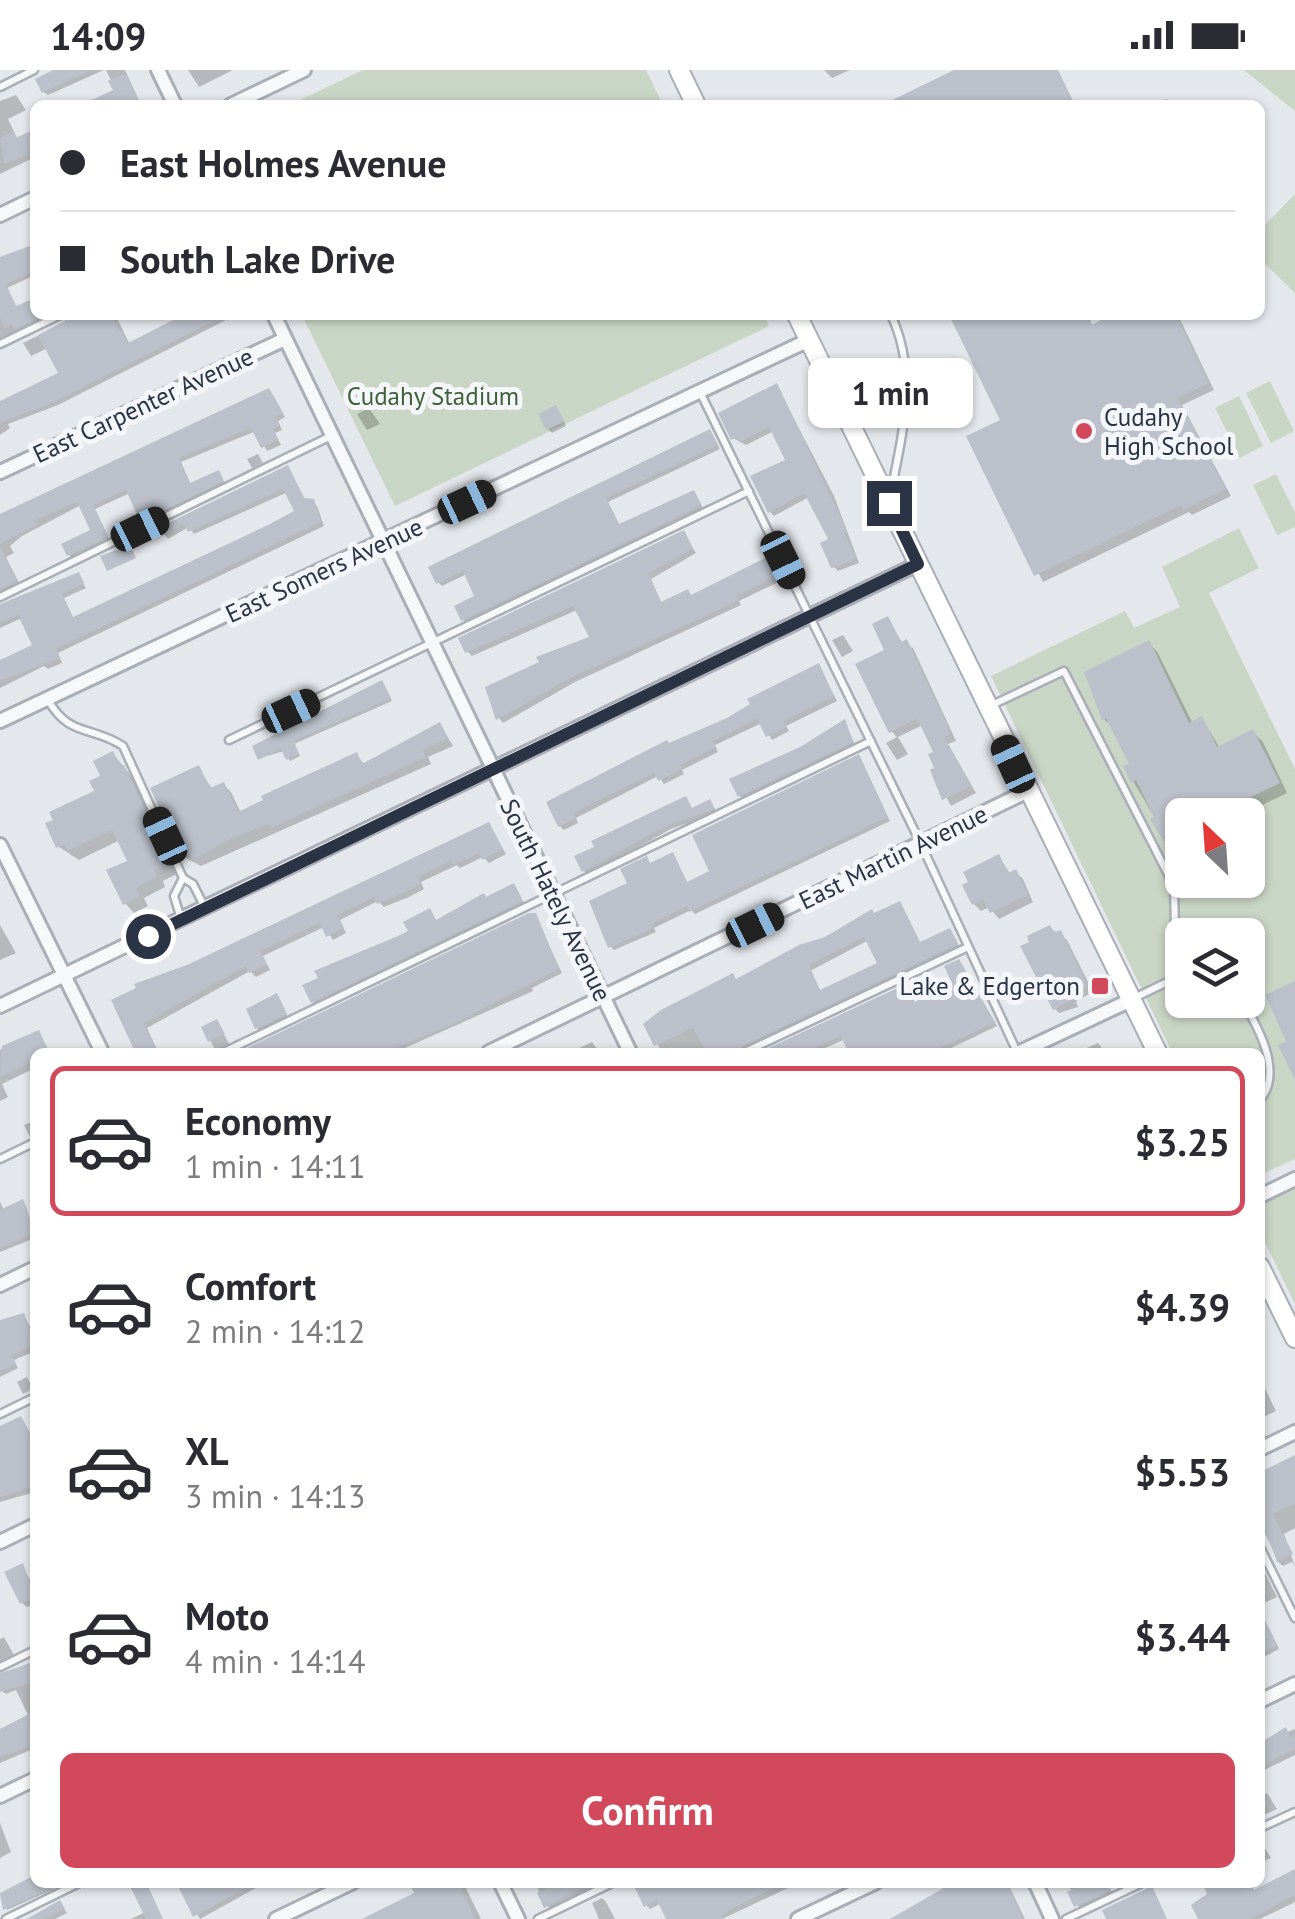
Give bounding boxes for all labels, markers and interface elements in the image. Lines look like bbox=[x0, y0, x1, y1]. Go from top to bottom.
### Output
text: 14:09 bbox=[50, 11, 146, 60]
text: East Holmes Avenue bbox=[120, 138, 446, 187]
text: South Lake Drive bbox=[120, 234, 395, 283]
street label: East Carpenter Avenue bbox=[28, 340, 258, 470]
callout: 1 min bbox=[806, 358, 972, 428]
text: 1 min bbox=[851, 372, 930, 414]
park label: Cudahy Stadium bbox=[347, 380, 519, 412]
place label: Cudahy High School bbox=[1104, 401, 1234, 462]
marker: Cudahy High School bbox=[1073, 420, 1095, 442]
car bbox=[433, 476, 501, 528]
route end bbox=[867, 481, 912, 526]
car bbox=[106, 502, 174, 556]
street label: East Somers Avenue bbox=[220, 510, 428, 630]
car bbox=[756, 526, 810, 594]
car bbox=[257, 685, 325, 737]
car bbox=[987, 730, 1039, 798]
street label: South Hately Avenue bbox=[493, 794, 619, 1006]
street label: East Martin Avenue bbox=[794, 798, 992, 916]
north arrow bbox=[1165, 798, 1265, 898]
map controls bbox=[1165, 798, 1265, 1018]
car bbox=[139, 802, 191, 870]
car bbox=[721, 898, 789, 952]
route start bbox=[126, 914, 171, 959]
button: layers bbox=[1165, 918, 1265, 1018]
place label: Lake & Edgerton bbox=[900, 970, 1080, 1002]
marker: Lake & Edgerton bbox=[1089, 975, 1111, 997]
icon: car bbox=[65, 1096, 155, 1186]
text: Economy bbox=[185, 1096, 331, 1145]
text: $3.25 bbox=[1134, 1117, 1230, 1166]
text: 1 min · 14:11 bbox=[185, 1145, 365, 1187]
icon: car bbox=[65, 1261, 155, 1351]
text: Comfort bbox=[185, 1261, 316, 1310]
text: $4.39 bbox=[1134, 1282, 1230, 1331]
text: 2 min · 14:12 bbox=[185, 1310, 365, 1352]
icon: car bbox=[65, 1426, 155, 1516]
text: XL bbox=[185, 1426, 229, 1475]
text: $5.53 bbox=[1134, 1447, 1230, 1496]
text: 3 min · 14:13 bbox=[185, 1475, 365, 1517]
icon: car bbox=[65, 1591, 155, 1681]
text: Moto bbox=[185, 1591, 269, 1640]
text: $3.44 bbox=[1134, 1612, 1230, 1661]
text: 4 min · 14:14 bbox=[185, 1640, 365, 1682]
button: Confirm bbox=[60, 1753, 1235, 1868]

